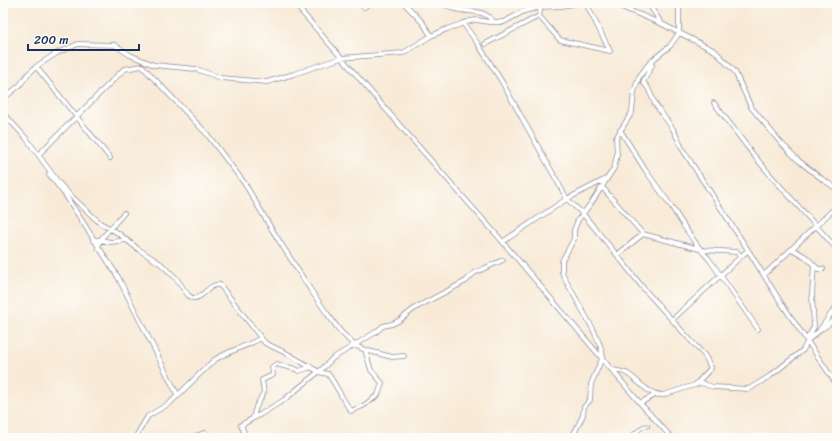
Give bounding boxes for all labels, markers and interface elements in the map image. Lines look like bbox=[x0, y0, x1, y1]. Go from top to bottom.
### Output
scale bar bbox=[28, 26, 139, 52]
text: 200 m bbox=[34, 29, 68, 51]

